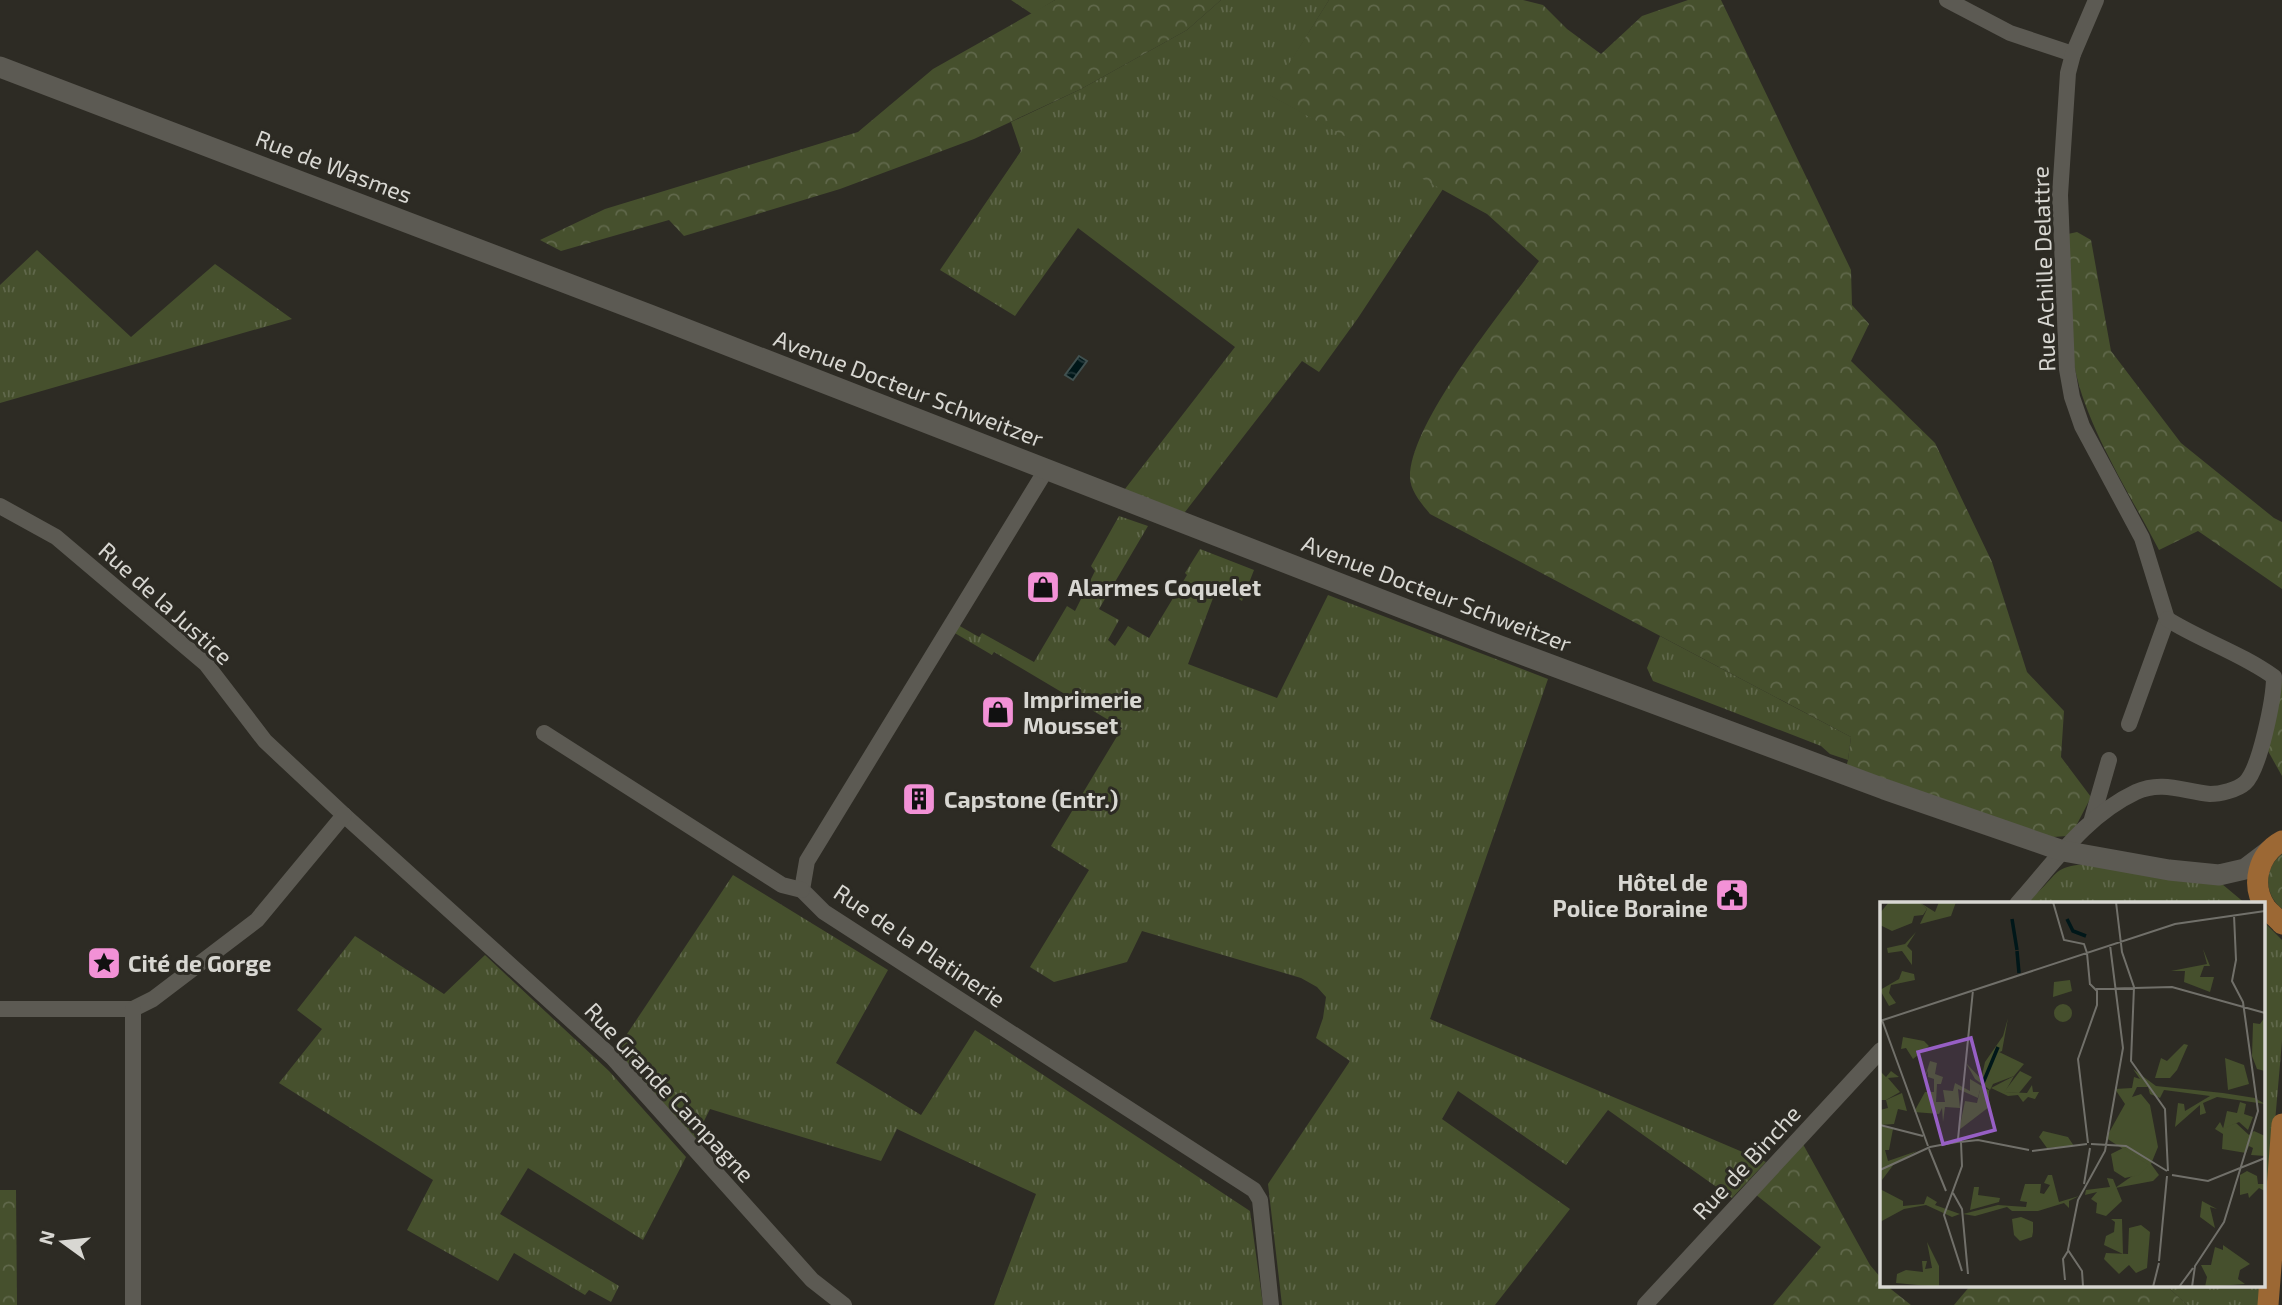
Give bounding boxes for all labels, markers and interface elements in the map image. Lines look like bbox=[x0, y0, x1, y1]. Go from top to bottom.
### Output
street label: Rue de Wasmes bbox=[252, 123, 416, 209]
street label: Rue Achille Delattre bbox=[2025, 166, 2061, 372]
street label: Avenue Docteur Schweitzer bbox=[770, 324, 1048, 452]
street label: Avenue Docteur Schweitzer bbox=[1298, 529, 1576, 657]
street label: Rue de la Justice bbox=[93, 536, 239, 670]
shop icon: Alarmes Coquelet bbox=[1024, 568, 1062, 606]
place label: Alarmes Coquelet bbox=[1068, 573, 1261, 601]
place label: Imprimerie Mousset bbox=[1023, 685, 1142, 739]
shop icon: Imprimerie Mousset bbox=[979, 693, 1017, 731]
building icon: Capstone (Entr.) bbox=[900, 780, 938, 818]
place label: Capstone (Entr.) bbox=[944, 785, 1118, 813]
place label: Hôtel de Police Boraine bbox=[1553, 868, 1708, 922]
public building icon: Hôtel de Police Boraine bbox=[1713, 876, 1751, 914]
street label: Rue de la Platinerie bbox=[829, 877, 1011, 1013]
inset map bbox=[1880, 902, 2264, 1288]
place icon: Cité de Gorge bbox=[85, 944, 123, 982]
place label: Cité de Gorge bbox=[128, 949, 271, 977]
street label: Rue Grande Campagne bbox=[579, 996, 761, 1188]
street label: Rue de Binche bbox=[1686, 1099, 1806, 1225]
north arrow bbox=[28, 1207, 98, 1277]
text: N bbox=[33, 1228, 59, 1247]

